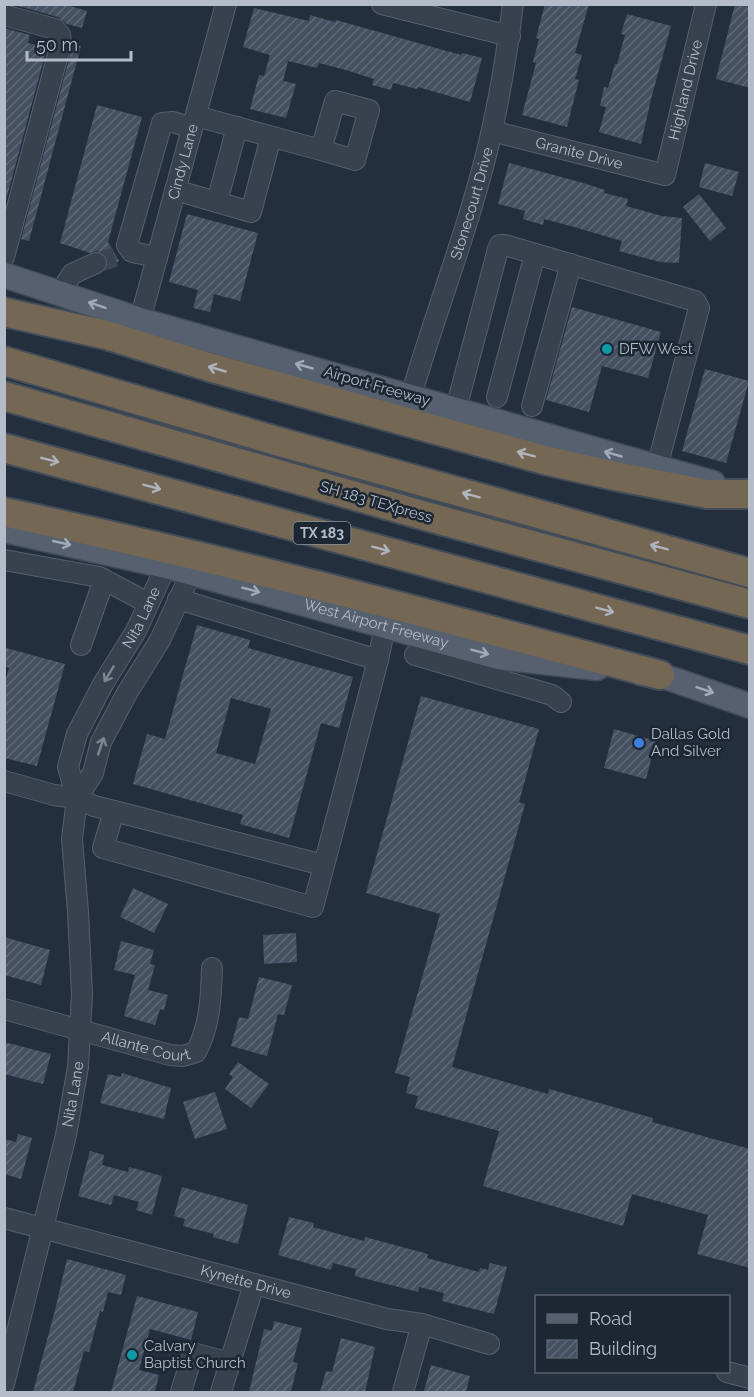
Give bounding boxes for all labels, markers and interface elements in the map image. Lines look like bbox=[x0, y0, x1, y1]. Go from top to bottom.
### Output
scale bar bbox=[27, 24, 130, 62]
text: 50 m bbox=[36, 34, 78, 55]
street label: Highland Drive bbox=[665, 38, 706, 142]
street label: Cindy Lane bbox=[164, 122, 202, 202]
street label: Granite Drive bbox=[534, 133, 625, 173]
street label: Stonecourt Drive bbox=[447, 145, 497, 262]
one-way arrow bbox=[88, 299, 107, 310]
place label: DFW West bbox=[619, 340, 693, 358]
marker: DFW West bbox=[600, 342, 614, 356]
one-way arrow bbox=[295, 359, 314, 371]
street label: Airport Freeway bbox=[322, 362, 432, 410]
one-way arrow bbox=[208, 363, 227, 374]
one-way arrow bbox=[517, 448, 536, 460]
one-way arrow bbox=[604, 448, 623, 459]
one-way arrow bbox=[40, 455, 59, 466]
street label: SH 183 TEXpress bbox=[318, 477, 434, 527]
one-way arrow bbox=[142, 482, 161, 493]
one-way arrow bbox=[462, 489, 481, 501]
road number: TX 183 bbox=[294, 522, 350, 544]
one-way arrow bbox=[51, 538, 71, 549]
one-way arrow bbox=[650, 541, 669, 553]
one-way arrow bbox=[371, 544, 390, 556]
street label: Nita Lane bbox=[118, 584, 164, 652]
one-way arrow bbox=[241, 584, 260, 596]
street label: West Airport Freeway bbox=[302, 595, 451, 652]
one-way arrow bbox=[595, 605, 614, 617]
one-way arrow bbox=[470, 647, 489, 658]
one-way arrow bbox=[103, 665, 115, 682]
one-way arrow bbox=[695, 686, 714, 697]
place label: Dallas Gold And Silver bbox=[651, 725, 730, 760]
marker: Dallas Gold And Silver bbox=[632, 736, 646, 750]
one-way arrow bbox=[96, 737, 107, 755]
street label: Allante Court bbox=[99, 1027, 193, 1065]
street label: Nita Lane bbox=[59, 1061, 87, 1129]
street label: Kynette Drive bbox=[198, 1261, 293, 1302]
legend bbox=[535, 1295, 730, 1373]
text: Road bbox=[589, 1308, 632, 1329]
place label: Calvary Baptist Church bbox=[144, 1337, 246, 1372]
text: Building bbox=[589, 1338, 657, 1359]
marker: Calvary Baptist Church bbox=[125, 1348, 139, 1362]

